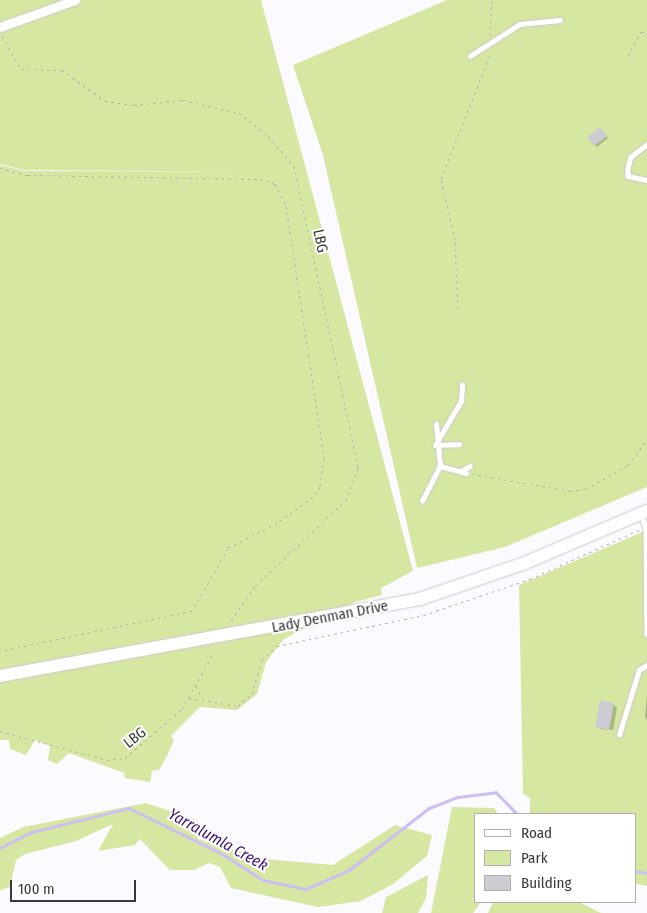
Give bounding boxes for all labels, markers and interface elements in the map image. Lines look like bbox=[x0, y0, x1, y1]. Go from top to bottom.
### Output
street label: LBG bbox=[309, 228, 331, 254]
street label: Lady Denman Drive bbox=[270, 597, 390, 637]
street label: LBG bbox=[120, 724, 150, 752]
water label: Yarralumla Creek bbox=[165, 805, 271, 875]
legend bbox=[474, 813, 637, 903]
text: Road bbox=[521, 824, 552, 842]
text: Park bbox=[521, 849, 548, 867]
scale bar bbox=[12, 870, 139, 902]
text: Building bbox=[521, 874, 572, 892]
text: 100 m bbox=[18, 880, 55, 898]

